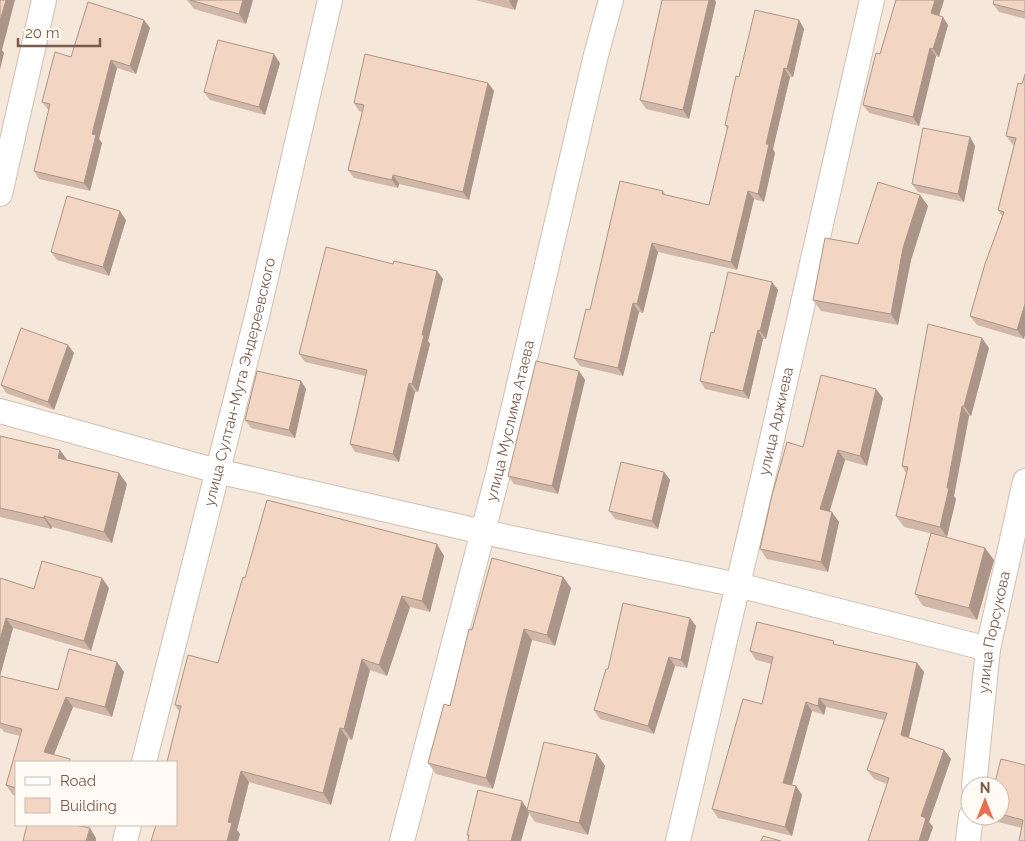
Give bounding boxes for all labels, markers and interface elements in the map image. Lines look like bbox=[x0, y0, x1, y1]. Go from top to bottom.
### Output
scale bar bbox=[18, 15, 100, 47]
text: 20 m bbox=[25, 24, 60, 42]
street label: улица Султан-Мута Эндереевского bbox=[200, 256, 279, 508]
street label: улица Муслима Атаева bbox=[482, 338, 538, 503]
street label: улица Аджиева bbox=[755, 365, 797, 477]
street label: улица Порсукова bbox=[974, 570, 1014, 694]
legend bbox=[15, 761, 178, 826]
text: Road bbox=[60, 772, 96, 790]
north arrow bbox=[960, 776, 1010, 826]
text: N bbox=[980, 780, 990, 796]
text: Building bbox=[60, 797, 117, 815]

